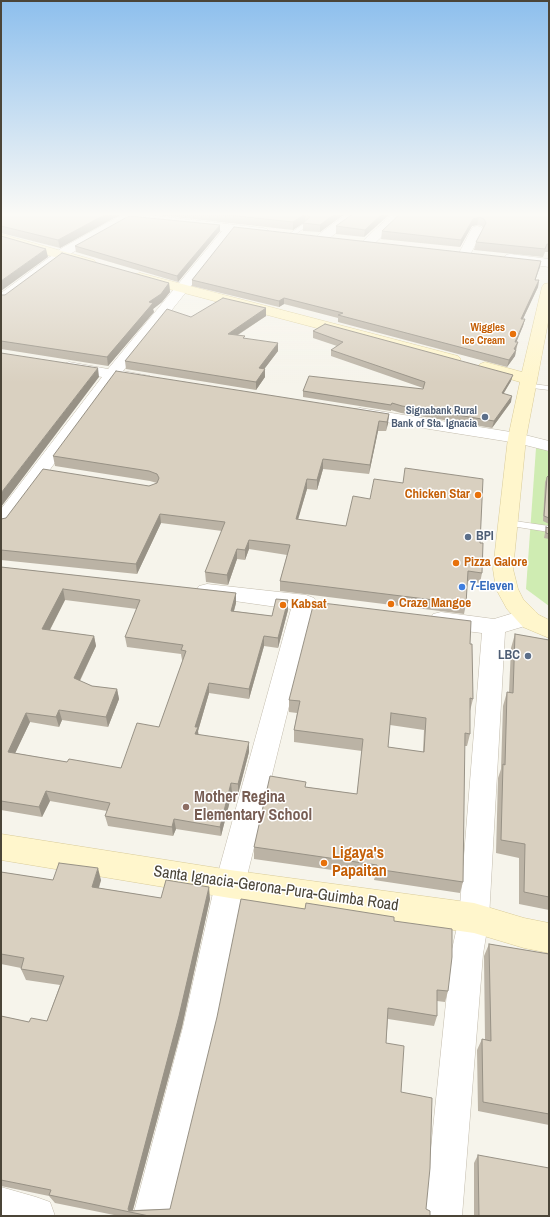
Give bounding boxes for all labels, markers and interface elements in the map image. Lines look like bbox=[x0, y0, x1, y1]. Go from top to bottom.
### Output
place label: Wiggles Ice Cream bbox=[462, 321, 505, 347]
marker: Wiggles Ice Cream bbox=[508, 329, 518, 339]
place label: Signabank Rural Bank of Sta. Ignacia bbox=[391, 404, 477, 430]
marker: Signabank Rural Bank of Sta. Ignacia bbox=[480, 412, 490, 422]
place label: Chicken Star bbox=[405, 487, 470, 503]
marker: Chicken Star bbox=[473, 490, 483, 500]
place label: BPI bbox=[476, 529, 494, 545]
marker: BPI bbox=[463, 532, 473, 542]
place label: Pizza Galore bbox=[464, 555, 527, 571]
marker: Pizza Galore bbox=[451, 558, 461, 568]
place label: 7-Eleven bbox=[470, 579, 514, 595]
marker: 7-Eleven bbox=[457, 582, 467, 592]
place label: Craze Mangoe bbox=[399, 596, 471, 612]
place label: Kabsat bbox=[291, 597, 327, 613]
marker: Craze Mangoe bbox=[386, 599, 396, 609]
marker: Kabsat bbox=[278, 600, 288, 610]
place label: LBC bbox=[498, 648, 520, 664]
marker: LBC bbox=[523, 651, 533, 661]
place label: Mother Regina Elementary School bbox=[194, 788, 312, 826]
marker: Mother Regina Elementary School bbox=[181, 802, 191, 812]
place label: Ligaya's Papaitan bbox=[332, 844, 387, 882]
marker: Ligaya's Papaitan bbox=[319, 858, 329, 868]
street label: Santa Ignacia-Gerona-Pura-Guimba Road bbox=[152, 862, 400, 916]

